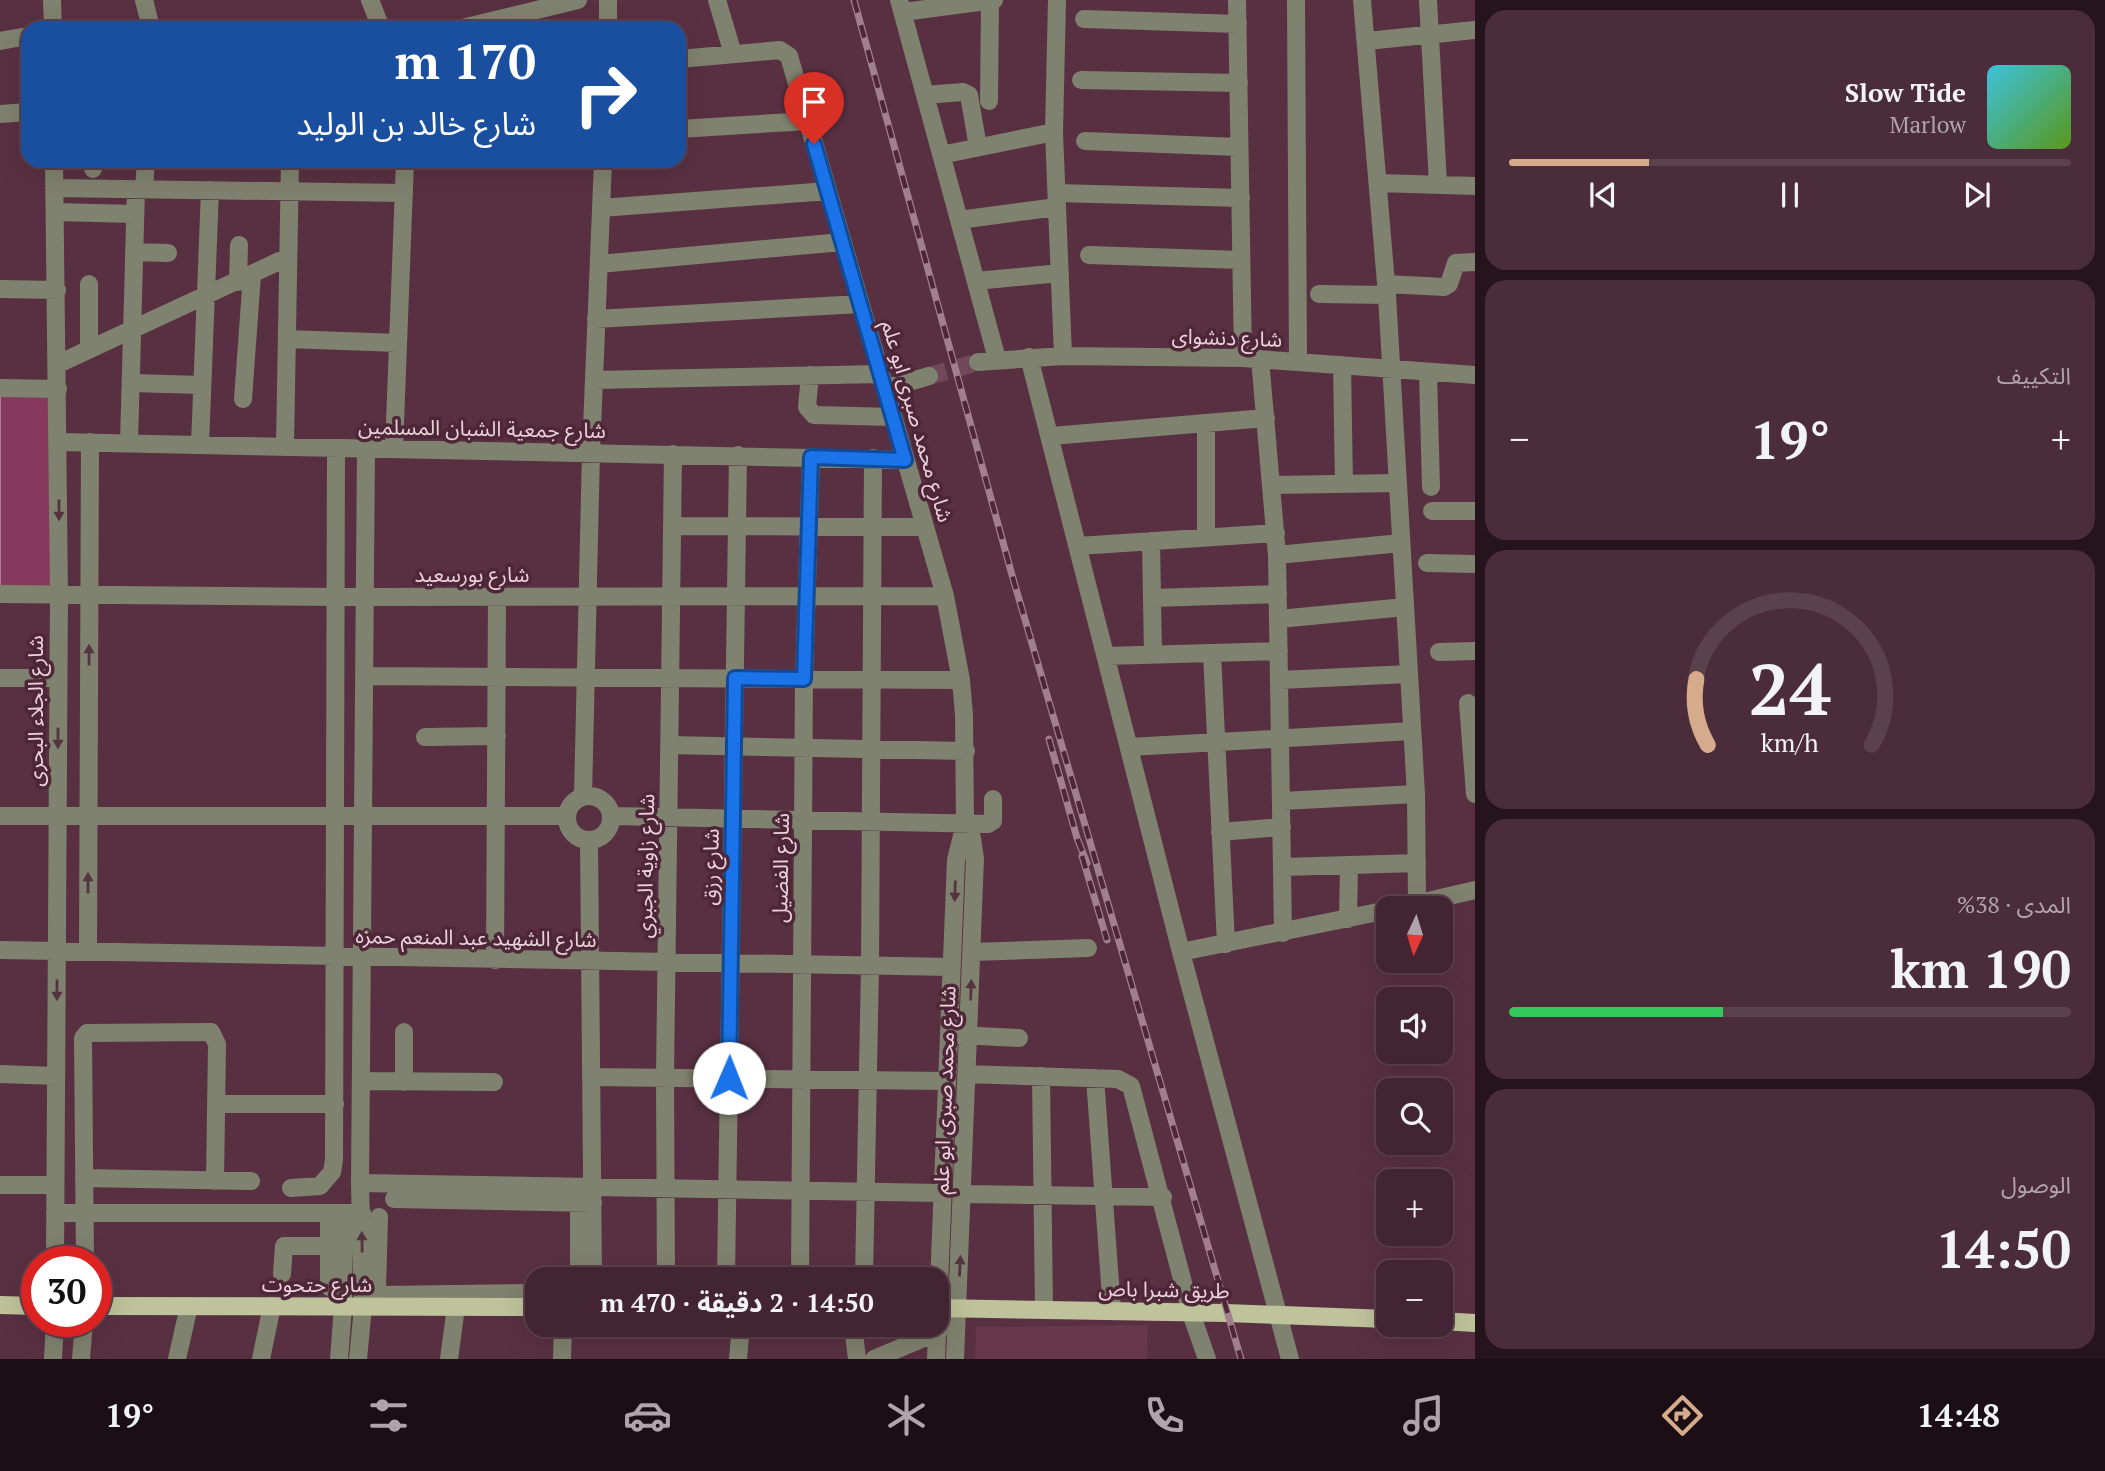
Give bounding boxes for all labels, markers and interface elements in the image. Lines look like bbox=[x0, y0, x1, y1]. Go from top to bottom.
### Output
text: 170 m bbox=[394, 28, 536, 93]
icon: right bbox=[560, 49, 651, 140]
pin bbox=[784, 72, 844, 144]
text: Slow Tide bbox=[1845, 75, 1966, 109]
icon: arrive bbox=[795, 83, 833, 121]
text: شارع خالد بن الوليد bbox=[297, 102, 536, 144]
text: Marlow bbox=[1890, 109, 1966, 140]
icon: previous bbox=[1584, 176, 1622, 214]
icon: pause bbox=[1771, 176, 1809, 214]
icon: next bbox=[1958, 176, 1996, 214]
street label: شارع محمد صبرى ابو علم bbox=[874, 317, 960, 526]
street label: شارع دنشواى bbox=[1171, 321, 1283, 355]
text: التكييف bbox=[1997, 360, 2071, 391]
text: 19° bbox=[1750, 405, 1830, 474]
street label: شارع جمعية الشبان المسلمين bbox=[358, 412, 606, 446]
text: − bbox=[1509, 414, 1529, 464]
text: + bbox=[2051, 414, 2071, 464]
one-way arrow bbox=[53, 499, 65, 521]
street label: شارع بورسعيد bbox=[414, 560, 530, 590]
street label: شارع الجلاء البحرى bbox=[21, 635, 51, 787]
text: 24 bbox=[1749, 640, 1831, 737]
one-way arrow bbox=[83, 644, 95, 666]
text: km/h bbox=[1761, 726, 1819, 759]
one-way arrow bbox=[52, 727, 64, 749]
street label: شارع زاوية الجبري bbox=[630, 794, 663, 939]
street label: شارع الفضيل bbox=[765, 813, 797, 923]
street label: شارع رزق bbox=[695, 828, 727, 906]
one-way arrow bbox=[82, 871, 94, 893]
one-way arrow bbox=[949, 880, 960, 902]
text: المدى · 38% bbox=[1957, 889, 2071, 920]
north arrow bbox=[1376, 896, 1452, 973]
map controls bbox=[1376, 896, 1453, 1337]
street label: شارع الشهيد عبد المنعم حمزه bbox=[355, 921, 597, 955]
text: 190 km bbox=[1890, 934, 2071, 1003]
one-way arrow bbox=[51, 979, 63, 1001]
one-way arrow bbox=[966, 979, 977, 1001]
street label: شارع محمد صبرى ابو علم bbox=[926, 985, 964, 1195]
button: sound bbox=[1376, 987, 1453, 1064]
position arrow bbox=[692, 1041, 766, 1115]
button: search bbox=[1376, 1078, 1453, 1155]
button: + bbox=[1376, 1169, 1453, 1246]
text: الوصول bbox=[2001, 1169, 2071, 1200]
text: 14:50 bbox=[1936, 1214, 2071, 1283]
one-way arrow bbox=[356, 1231, 368, 1253]
speed limit sign: 30 bbox=[21, 1246, 112, 1337]
one-way arrow bbox=[954, 1255, 965, 1277]
button: − bbox=[1376, 1260, 1453, 1337]
street label: شارع حتحوت bbox=[262, 1270, 372, 1300]
street label: طريق شبرا باص bbox=[1098, 1274, 1230, 1304]
text: 14:50 · 2 دقيقة · 470 m bbox=[600, 1285, 874, 1319]
icon: filters bbox=[364, 1391, 413, 1440]
icon: car bbox=[623, 1391, 672, 1440]
icon: climate bbox=[882, 1391, 931, 1440]
icon: phone bbox=[1140, 1391, 1189, 1440]
icon: music bbox=[1399, 1391, 1448, 1440]
icon: directions bbox=[1658, 1391, 1707, 1440]
text: 19° bbox=[105, 1394, 154, 1436]
text: 14:48 bbox=[1917, 1394, 2000, 1436]

